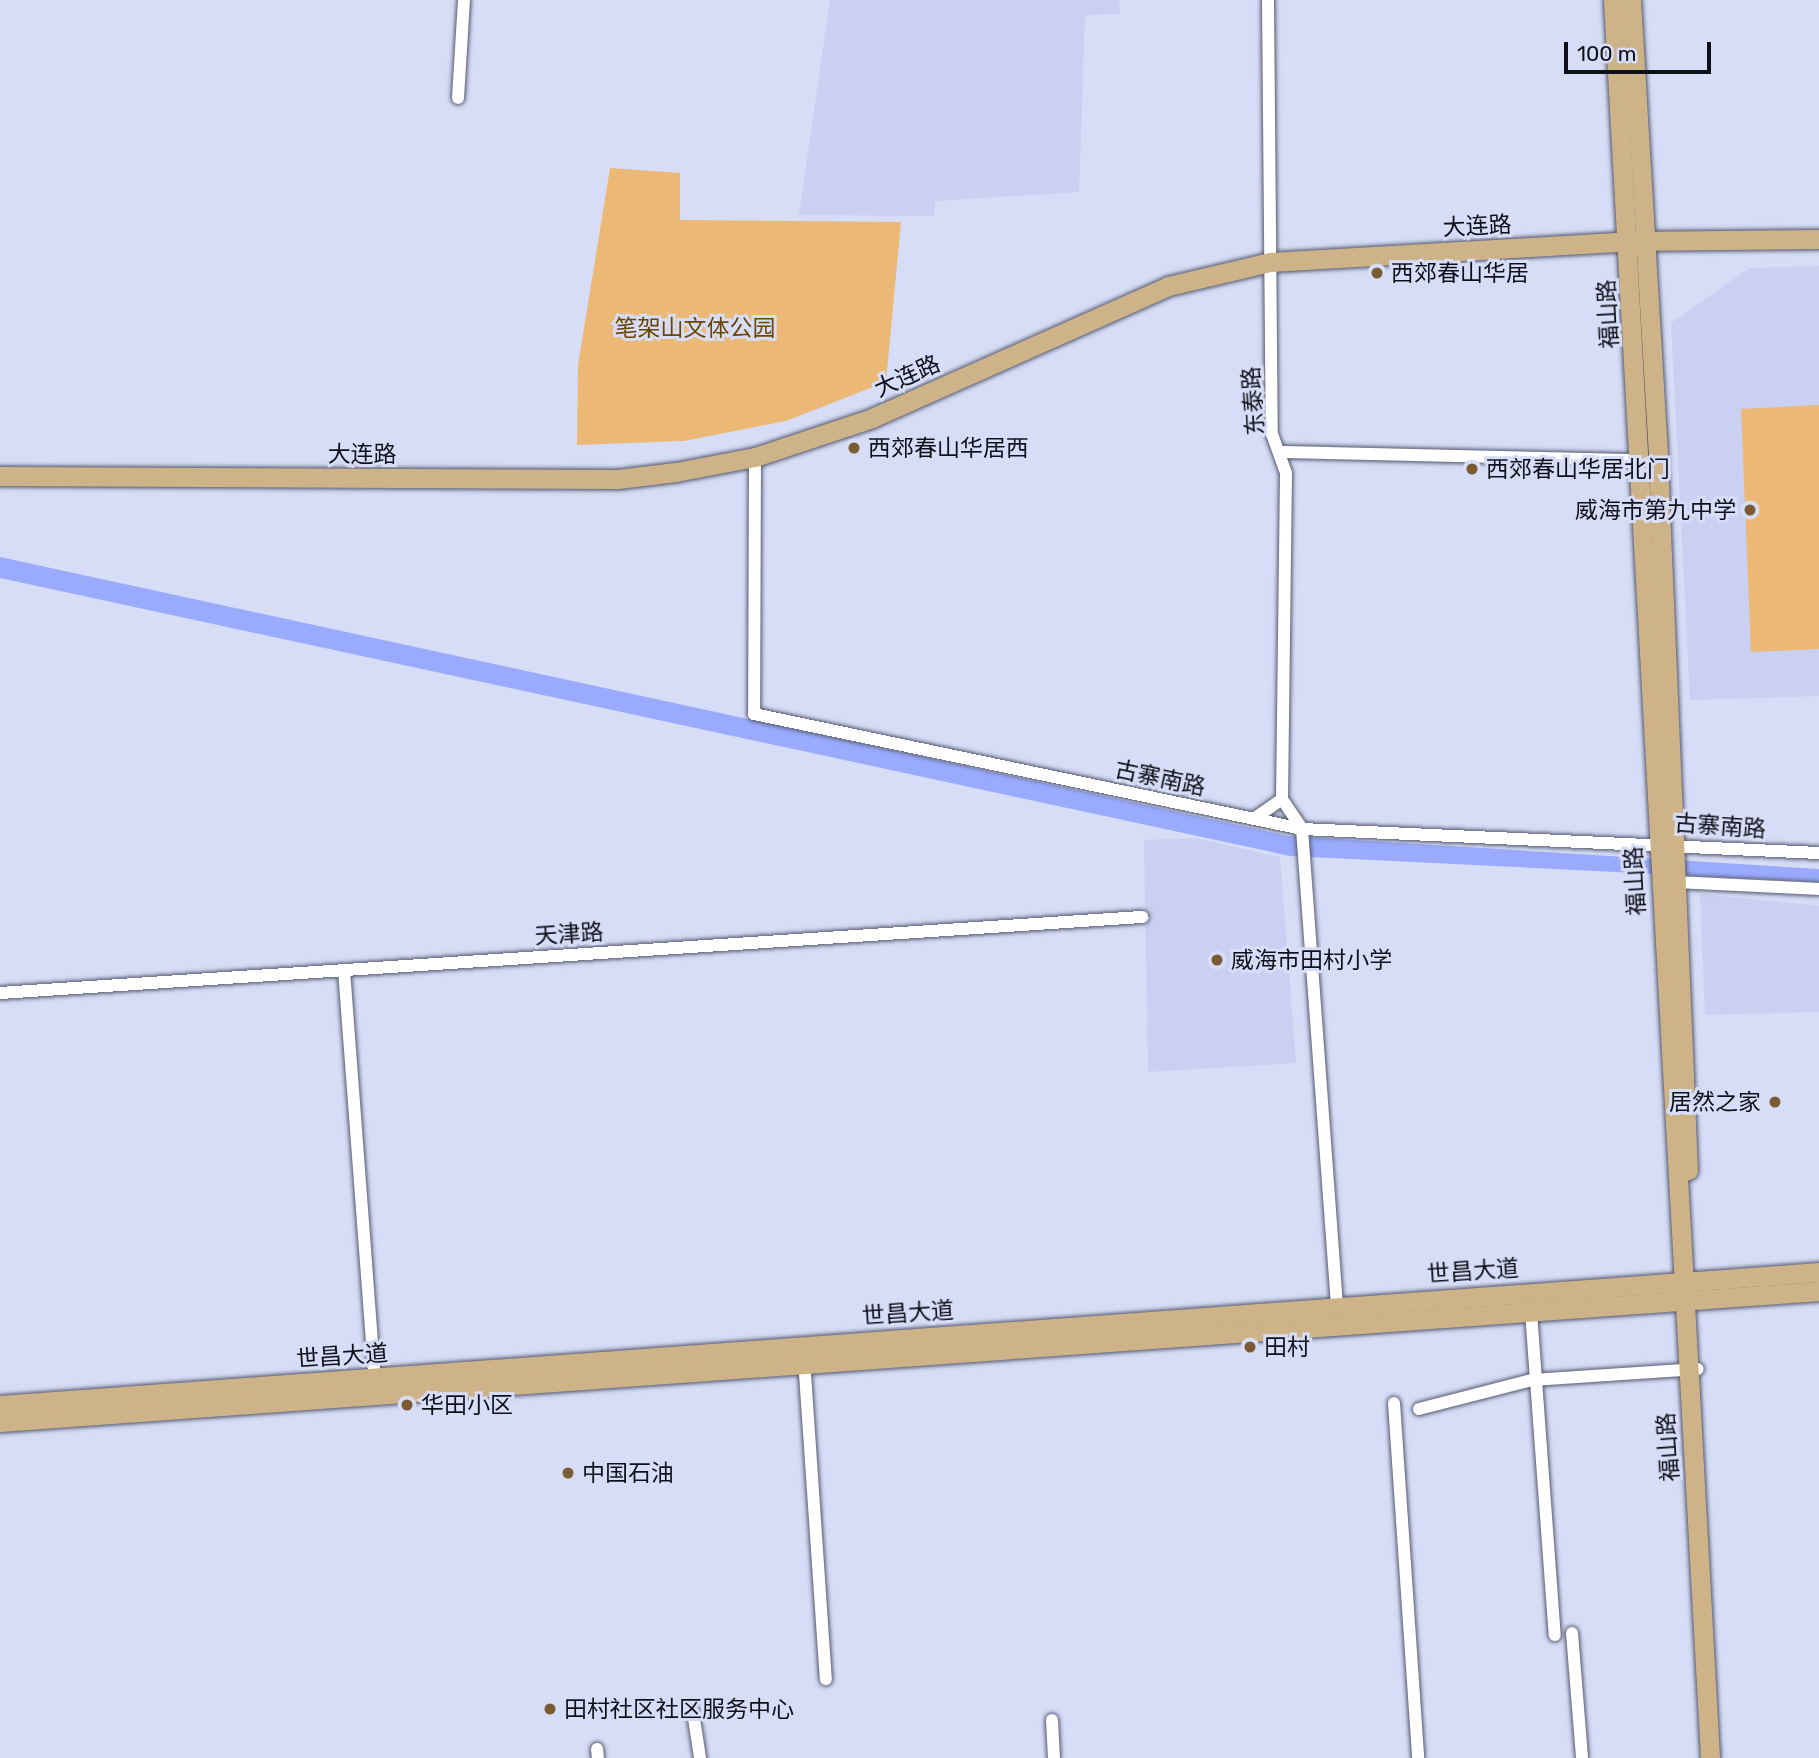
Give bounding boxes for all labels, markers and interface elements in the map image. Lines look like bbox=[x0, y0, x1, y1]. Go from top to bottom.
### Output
scale bar bbox=[1567, 28, 1714, 72]
text: 100 m bbox=[1577, 41, 1636, 66]
street label: 大连路 bbox=[1442, 210, 1512, 242]
place label: 西郊春山华居 bbox=[1391, 259, 1529, 287]
marker: 西郊春山华居 bbox=[1369, 265, 1385, 281]
street label: 福山路 bbox=[1592, 279, 1624, 349]
park label: 笔架山文体公园 bbox=[615, 314, 775, 342]
street label: 大连路 bbox=[870, 349, 944, 403]
street label: 东泰路 bbox=[1237, 366, 1269, 436]
place label: 西郊春山华居西 bbox=[868, 434, 1029, 462]
street label: 大连路 bbox=[328, 440, 396, 468]
marker: 西郊春山华居西 bbox=[846, 440, 862, 456]
place label: 西郊春山华居北门 bbox=[1486, 455, 1670, 483]
marker: 西郊春山华居北门 bbox=[1464, 461, 1480, 477]
place label: 威海市第九中学 bbox=[1575, 496, 1736, 524]
marker: 威海市第九中学 bbox=[1742, 502, 1758, 518]
street label: 古寨南路 bbox=[1112, 755, 1208, 801]
street label: 古寨南路 bbox=[1673, 809, 1767, 843]
street label: 福山路 bbox=[1619, 846, 1651, 916]
street label: 天津路 bbox=[534, 918, 604, 950]
place label: 威海市田村小学 bbox=[1231, 946, 1392, 974]
marker: 威海市田村小学 bbox=[1209, 952, 1225, 968]
place label: 居然之家 bbox=[1669, 1088, 1761, 1116]
marker: 居然之家 bbox=[1767, 1094, 1783, 1110]
street label: 世昌大道 bbox=[1426, 1254, 1520, 1288]
street label: 世昌大道 bbox=[861, 1296, 955, 1330]
place label: 田村 bbox=[1264, 1333, 1310, 1361]
street label: 世昌大道 bbox=[295, 1339, 389, 1373]
marker: 田村 bbox=[1242, 1339, 1258, 1355]
place label: 华田小区 bbox=[421, 1391, 513, 1419]
marker: 华田小区 bbox=[399, 1397, 415, 1413]
street label: 福山路 bbox=[1652, 1412, 1684, 1482]
place label: 中国石油 bbox=[582, 1459, 674, 1487]
marker: 中国石油 bbox=[560, 1465, 576, 1481]
place label: 田村社区社区服务中心 bbox=[564, 1695, 794, 1723]
marker: 田村社区社区服务中心 bbox=[542, 1701, 558, 1717]

